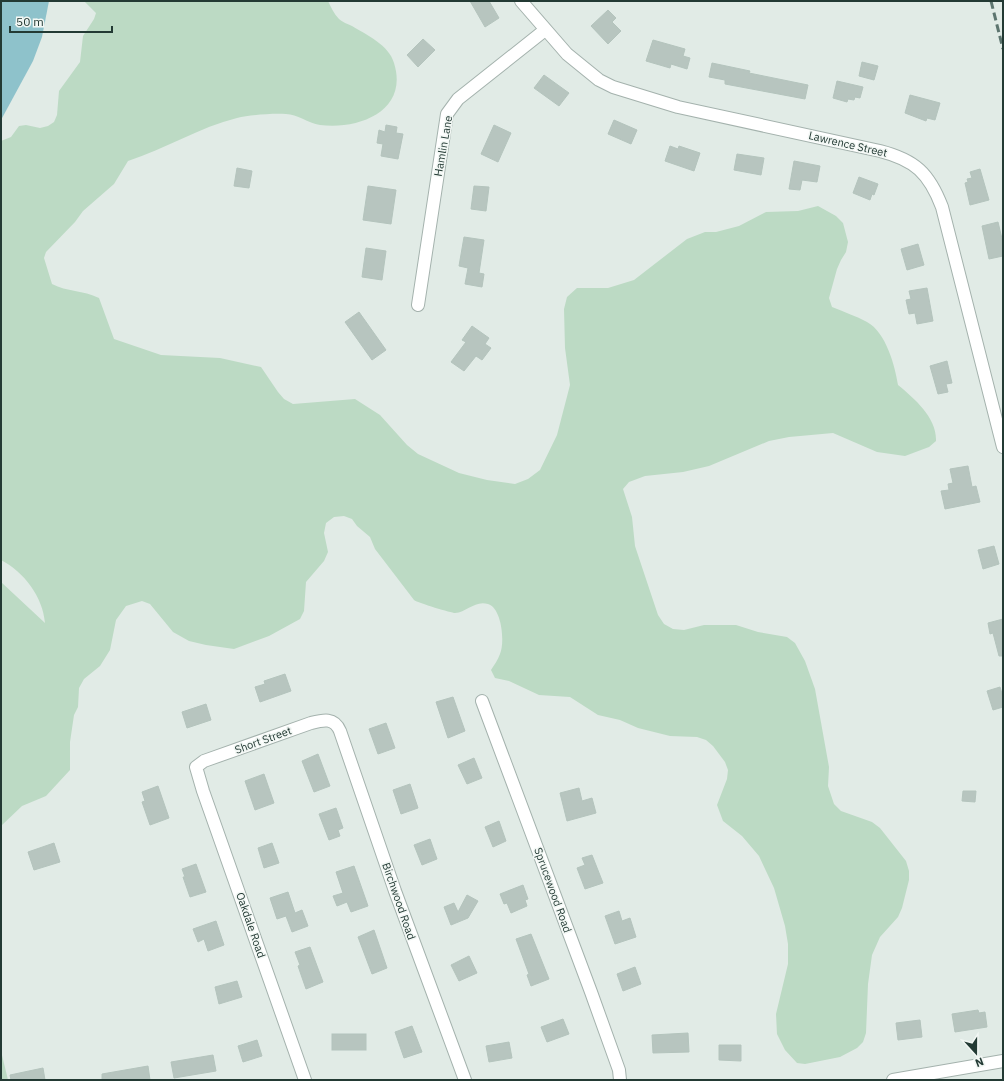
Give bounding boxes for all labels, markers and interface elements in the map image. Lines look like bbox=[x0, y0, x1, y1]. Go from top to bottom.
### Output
scale bar bbox=[10, 8, 112, 34]
text: 50 m bbox=[16, 14, 44, 29]
street label: Hamlin Lane bbox=[431, 114, 455, 178]
street label: Lawrence Street bbox=[807, 128, 889, 160]
street label: Short Street bbox=[233, 723, 293, 757]
street label: Sprucewood Road bbox=[531, 846, 575, 934]
street label: Birchwood Road bbox=[379, 861, 419, 941]
street label: Oakdale Road bbox=[233, 890, 269, 960]
north arrow bbox=[956, 1033, 996, 1073]
text: N bbox=[973, 1054, 986, 1070]

